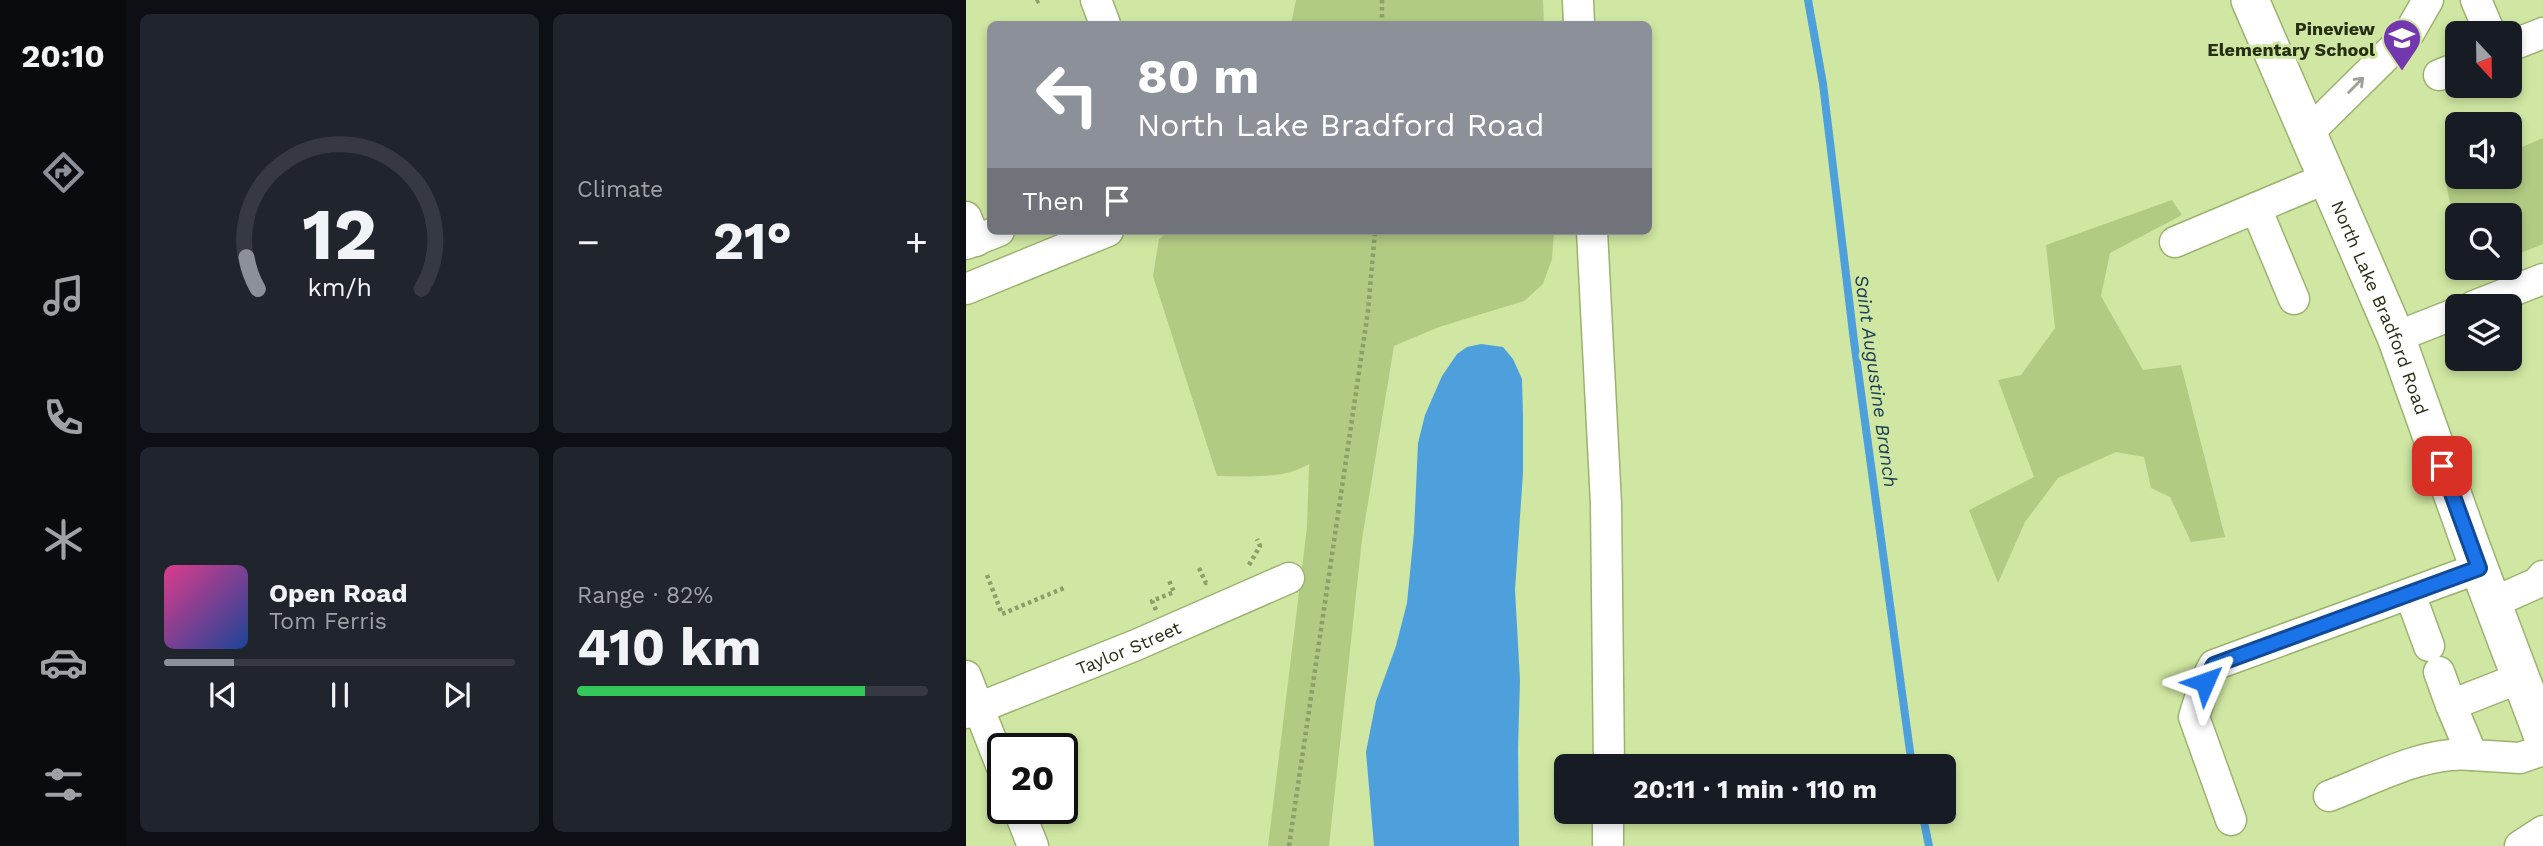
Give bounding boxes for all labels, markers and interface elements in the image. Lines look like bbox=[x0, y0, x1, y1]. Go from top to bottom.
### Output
school or university icon: Pineview Elementary School bbox=[2381, 17, 2423, 72]
place label: Pineview Elementary School bbox=[2207, 18, 2376, 60]
north arrow bbox=[2445, 21, 2522, 98]
map controls bbox=[2445, 21, 2522, 371]
text: 20:10 bbox=[21, 37, 105, 75]
text: 80 m bbox=[1137, 47, 1259, 105]
icon: left bbox=[1022, 49, 1113, 140]
one-way arrow bbox=[2347, 77, 2364, 94]
text: North Lake Bradford Road bbox=[1137, 106, 1545, 144]
button: sound bbox=[2445, 112, 2522, 189]
icon: directions bbox=[39, 148, 88, 197]
text: Climate bbox=[577, 176, 663, 203]
icon: arrive bbox=[1098, 182, 1136, 220]
text: Then bbox=[1022, 186, 1084, 216]
text: 12 bbox=[302, 192, 377, 278]
street label: North Lake Bradford Road bbox=[2328, 197, 2433, 417]
button: search bbox=[2445, 203, 2522, 280]
text: 21° bbox=[713, 211, 792, 272]
text: − bbox=[577, 220, 600, 264]
text: + bbox=[905, 220, 928, 264]
icon: music bbox=[39, 271, 88, 320]
text: km/h bbox=[307, 273, 372, 302]
water label: Saint Augustine Branch bbox=[1850, 273, 1902, 489]
button: layers bbox=[2445, 294, 2522, 371]
icon: phone bbox=[39, 393, 88, 442]
pin bbox=[2412, 436, 2472, 496]
icon: arrive bbox=[2423, 447, 2461, 485]
icon: climate bbox=[39, 515, 88, 564]
text: Open Road bbox=[269, 578, 407, 608]
text: Range · 82% bbox=[577, 582, 713, 609]
text: Tom Ferris bbox=[269, 608, 387, 635]
street label: Taylor Street bbox=[1073, 616, 1184, 678]
text: 410 km bbox=[577, 617, 761, 678]
icon: car bbox=[39, 638, 88, 687]
position arrow bbox=[2168, 645, 2242, 719]
icon: previous bbox=[204, 676, 242, 714]
icon: pause bbox=[321, 676, 359, 714]
icon: next bbox=[438, 676, 476, 714]
speed limit sign: 20 bbox=[987, 733, 1078, 824]
icon: filters bbox=[39, 760, 88, 809]
text: 20:11 · 1 min · 110 m bbox=[1633, 774, 1877, 804]

